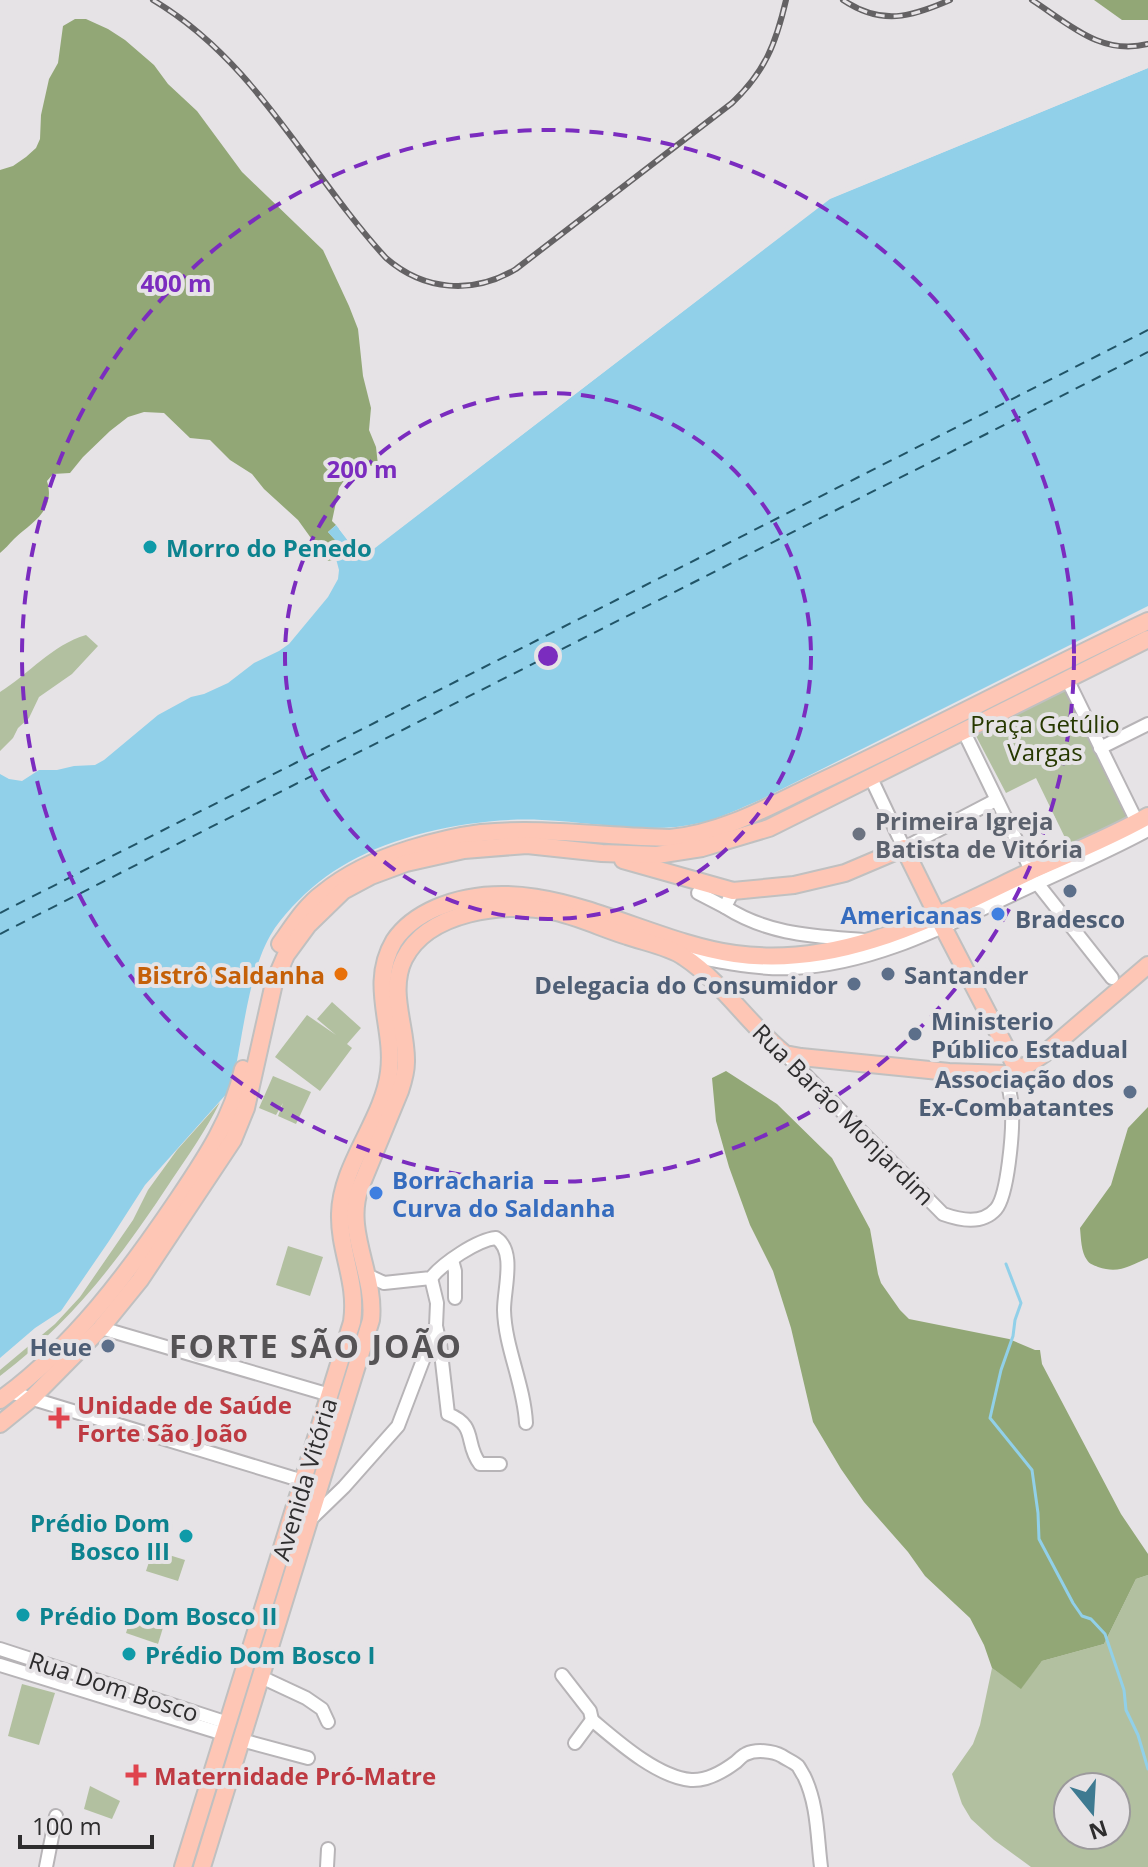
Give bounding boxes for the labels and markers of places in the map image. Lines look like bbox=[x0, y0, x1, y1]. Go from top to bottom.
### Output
place label: Morro do Penedo bbox=[166, 531, 372, 564]
marker: Morro do Penedo bbox=[141, 538, 159, 556]
centre of rings bbox=[534, 642, 562, 670]
place label: Primeira Igreja Batista de Vitória bbox=[875, 804, 1083, 865]
marker: Primeira Igreja Batista de Vitória bbox=[850, 825, 868, 843]
marker: Bradesco bbox=[1061, 882, 1079, 900]
place label: Americanas bbox=[840, 898, 982, 931]
place label: Bradesco bbox=[1015, 902, 1125, 935]
marker: Americanas bbox=[989, 905, 1007, 923]
place label: Bistrô Saldanha bbox=[136, 958, 325, 991]
place label: Santander bbox=[904, 958, 1029, 991]
marker: Bistrô Saldanha bbox=[332, 965, 350, 983]
marker: Santander bbox=[879, 965, 897, 983]
place label: Delegacia do Consumidor bbox=[534, 968, 838, 1001]
marker: Delegacia do Consumidor bbox=[845, 975, 863, 993]
place label: Ministerio Público Estadual bbox=[931, 1004, 1128, 1065]
marker: Ministerio Público Estadual bbox=[906, 1025, 924, 1043]
place label: Associação dos Ex-Combatantes bbox=[918, 1062, 1114, 1123]
marker: Associação dos Ex-Combatantes bbox=[1121, 1083, 1139, 1101]
place label: Borracharia Curva do Saldanha bbox=[392, 1163, 615, 1224]
marker: Borracharia Curva do Saldanha bbox=[367, 1184, 385, 1202]
place label: Heue bbox=[30, 1330, 92, 1363]
marker: Heue bbox=[99, 1337, 117, 1355]
place label: Unidade de Saúde Forte São João bbox=[77, 1388, 292, 1449]
marker: Unidade de Saúde Forte São João bbox=[48, 1407, 70, 1429]
place label: Prédio Dom Bosco III bbox=[30, 1506, 170, 1567]
marker: Prédio Dom Bosco III bbox=[177, 1527, 195, 1545]
place label: Prédio Dom Bosco II bbox=[39, 1599, 277, 1632]
marker: Prédio Dom Bosco II bbox=[14, 1606, 32, 1624]
place label: Prédio Dom Bosco I bbox=[145, 1638, 375, 1671]
marker: Prédio Dom Bosco I bbox=[120, 1645, 138, 1663]
place label: Maternidade Pró-Matre bbox=[154, 1759, 436, 1792]
marker: Maternidade Pró-Matre bbox=[125, 1764, 147, 1786]

